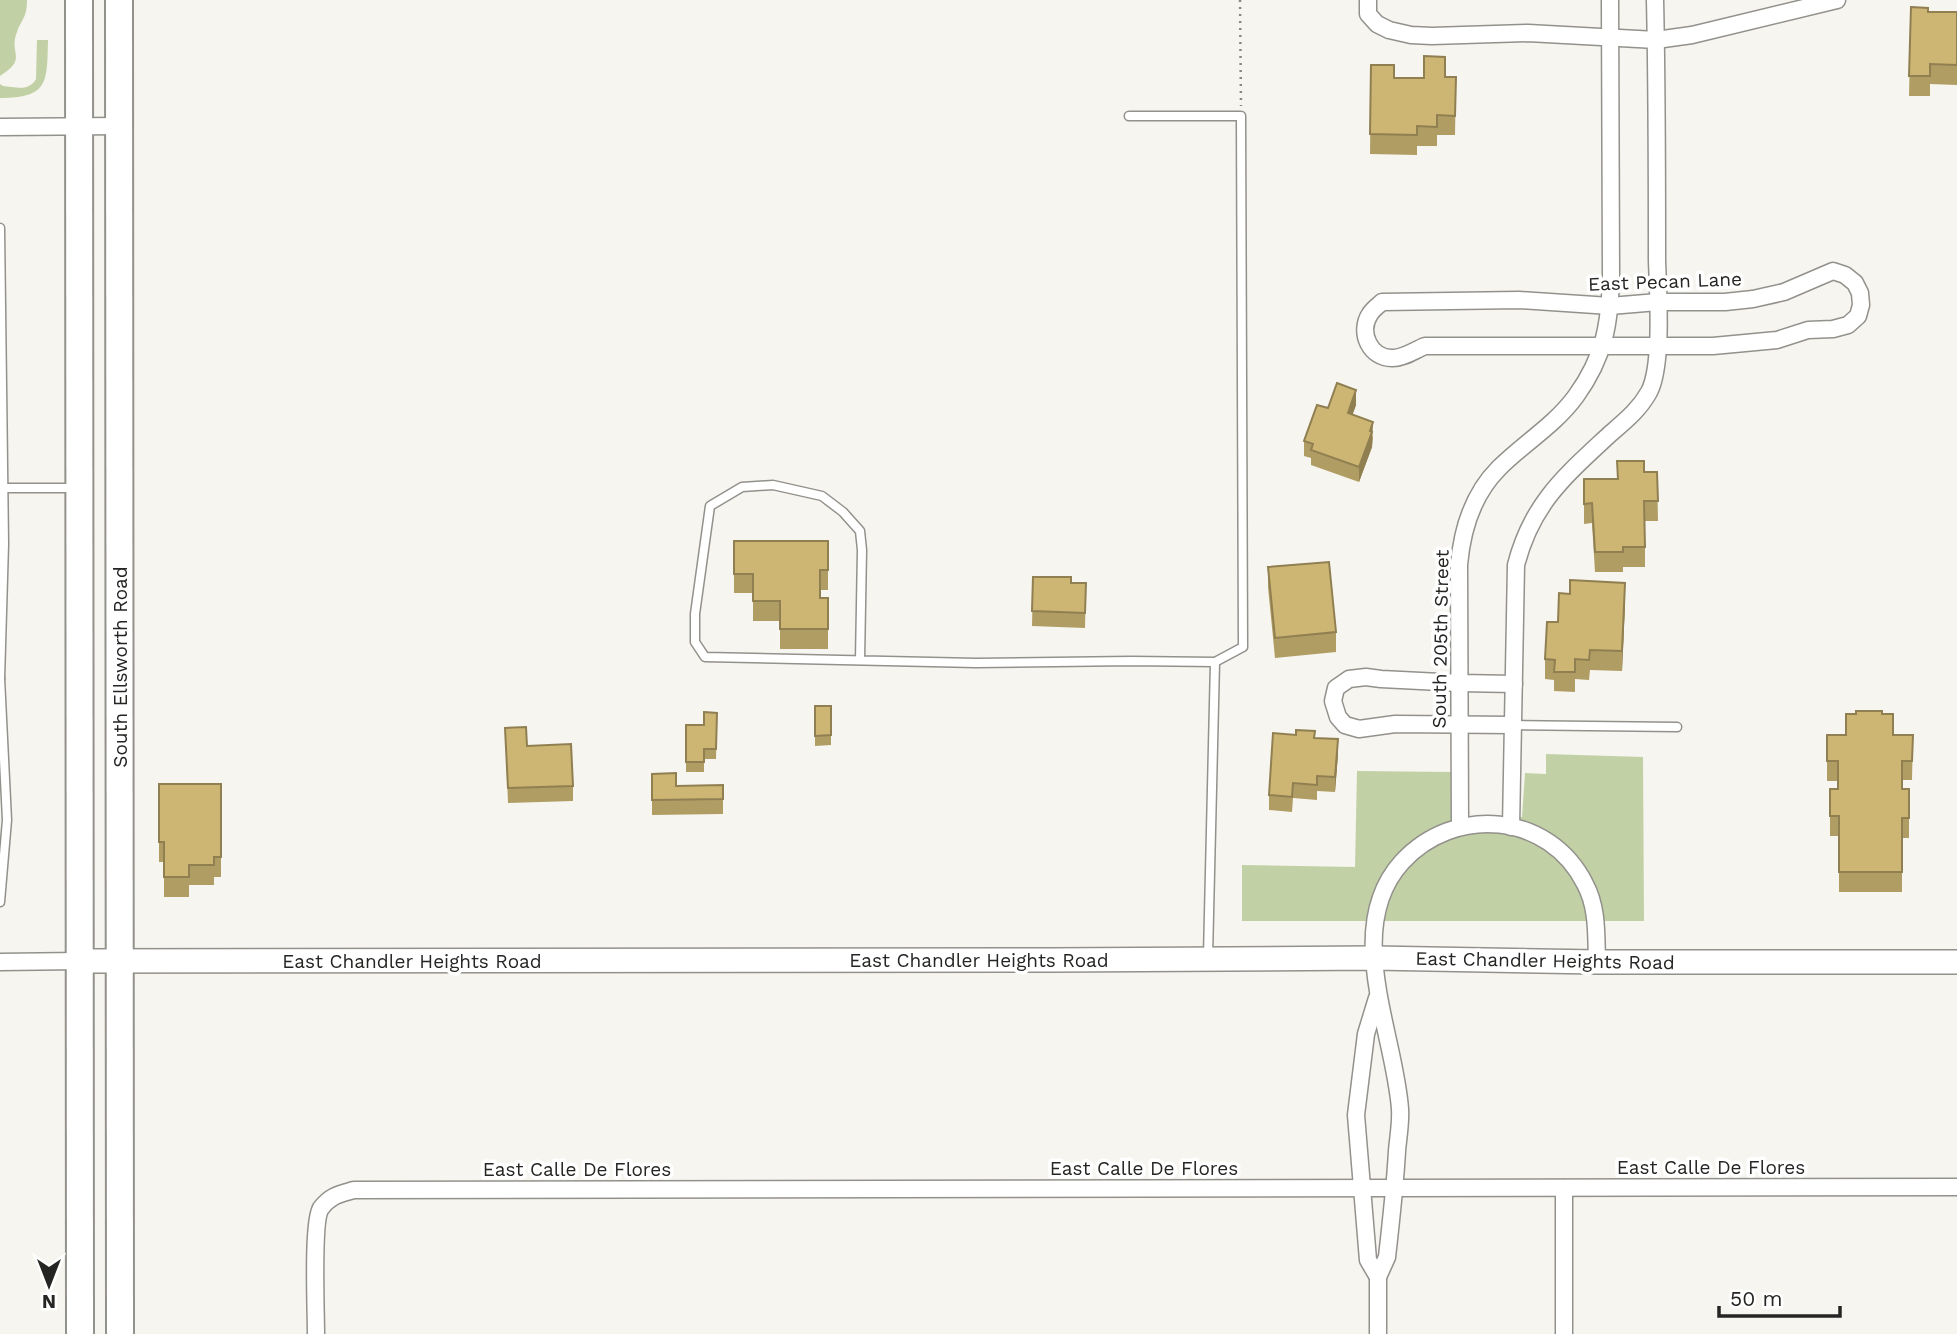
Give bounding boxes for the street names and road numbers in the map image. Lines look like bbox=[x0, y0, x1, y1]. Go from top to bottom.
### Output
street label: East Pecan Lane bbox=[1588, 267, 1742, 296]
street label: South 205th Street bbox=[1427, 549, 1454, 729]
street label: South Ellsworth Road bbox=[109, 566, 132, 768]
street label: East Chandler Heights Road bbox=[1415, 947, 1675, 974]
street label: East Chandler Heights Road bbox=[849, 949, 1109, 972]
street label: East Chandler Heights Road bbox=[282, 950, 542, 973]
street label: East Calle De Flores bbox=[1617, 1156, 1805, 1179]
street label: East Calle De Flores bbox=[1050, 1157, 1238, 1180]
street label: East Calle De Flores bbox=[483, 1158, 671, 1181]

